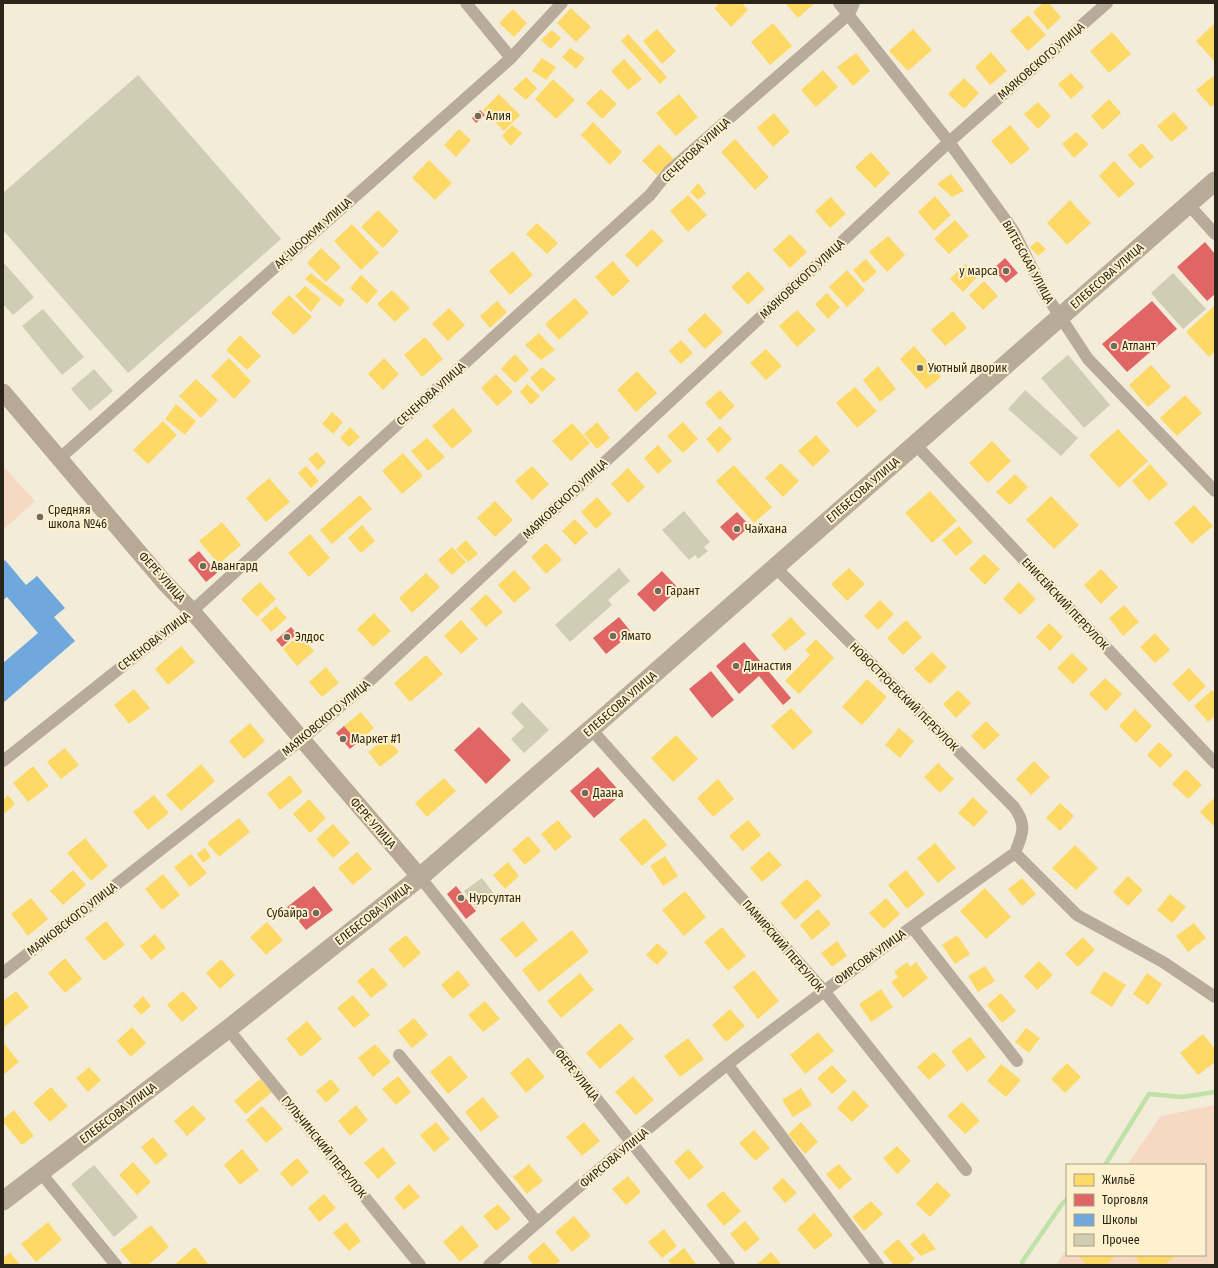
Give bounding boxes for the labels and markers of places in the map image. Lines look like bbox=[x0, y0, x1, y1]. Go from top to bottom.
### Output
place label: Алия bbox=[486, 109, 511, 123]
marker: Алия bbox=[473, 111, 483, 121]
place label: у марса bbox=[959, 264, 998, 278]
marker: у марса bbox=[1001, 266, 1011, 276]
place label: Атлант bbox=[1122, 339, 1156, 353]
marker: Атлант bbox=[1109, 341, 1119, 351]
place label: Уютный дворик bbox=[927, 361, 1007, 375]
marker: Уютный дворик bbox=[915, 363, 925, 373]
place label: Средняя школа №46 bbox=[48, 503, 107, 531]
marker: Средняя школа №46 bbox=[35, 512, 45, 522]
place label: Чайхана bbox=[745, 522, 787, 536]
marker: Чайхана bbox=[732, 524, 742, 534]
place label: Авангард bbox=[211, 559, 258, 573]
marker: Авангард bbox=[198, 561, 208, 571]
place label: Гарант bbox=[666, 584, 700, 598]
marker: Гарант bbox=[653, 586, 663, 596]
place label: Ямато bbox=[621, 629, 651, 643]
place label: Элдос bbox=[295, 630, 324, 644]
marker: Ямато bbox=[608, 631, 618, 641]
marker: Элдос bbox=[282, 632, 292, 642]
place label: Династия bbox=[743, 659, 792, 673]
marker: Династия bbox=[731, 661, 741, 671]
place label: Маркет #1 bbox=[351, 732, 401, 746]
marker: Маркет #1 bbox=[338, 734, 348, 744]
place label: Даана bbox=[592, 786, 624, 800]
marker: Даана bbox=[580, 788, 590, 798]
place label: Нурсултан bbox=[469, 891, 521, 905]
marker: Нурсултан bbox=[456, 893, 466, 903]
place label: Субайра bbox=[267, 906, 308, 920]
marker: Субайра bbox=[311, 908, 321, 918]

